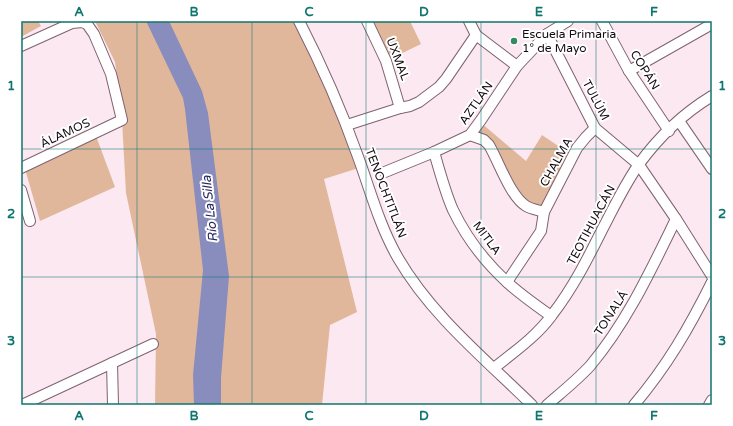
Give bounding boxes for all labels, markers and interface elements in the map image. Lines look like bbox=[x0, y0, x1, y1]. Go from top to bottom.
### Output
text: A bbox=[74, 4, 84, 20]
text: B bbox=[189, 4, 199, 20]
text: C bbox=[304, 4, 314, 20]
text: D bbox=[419, 4, 429, 20]
text: E bbox=[535, 4, 543, 20]
text: F bbox=[650, 4, 658, 20]
place label: Escuela Primaria 1° de Mayo bbox=[522, 27, 616, 55]
street label: UXMAL bbox=[383, 36, 413, 82]
marker: Escuela Primaria 1° de Mayo bbox=[509, 36, 519, 46]
street label: COPÁN bbox=[627, 48, 663, 92]
street label: TULÚM bbox=[580, 77, 612, 123]
text: 1 bbox=[7, 78, 15, 94]
text: 1 bbox=[718, 78, 726, 94]
street label: AZTLÁN bbox=[456, 79, 496, 127]
street label: ÁLAMOS bbox=[38, 115, 92, 151]
street label: CHALMA bbox=[537, 135, 575, 189]
street label: TENOCHTITLÁN bbox=[362, 146, 410, 240]
water label: Río La Silla bbox=[198, 174, 221, 243]
street label: TEOTIHUACÁN bbox=[564, 183, 618, 267]
text: 2 bbox=[7, 206, 15, 222]
text: 2 bbox=[718, 206, 726, 222]
street label: MITLA bbox=[470, 219, 504, 257]
street label: TONALÁ bbox=[591, 288, 631, 338]
text: 3 bbox=[7, 333, 15, 349]
text: 3 bbox=[718, 333, 726, 349]
text: A bbox=[74, 408, 84, 424]
text: B bbox=[189, 408, 199, 424]
text: C bbox=[304, 408, 314, 424]
text: D bbox=[419, 408, 429, 424]
text: E bbox=[535, 408, 543, 424]
text: F bbox=[650, 408, 658, 424]

